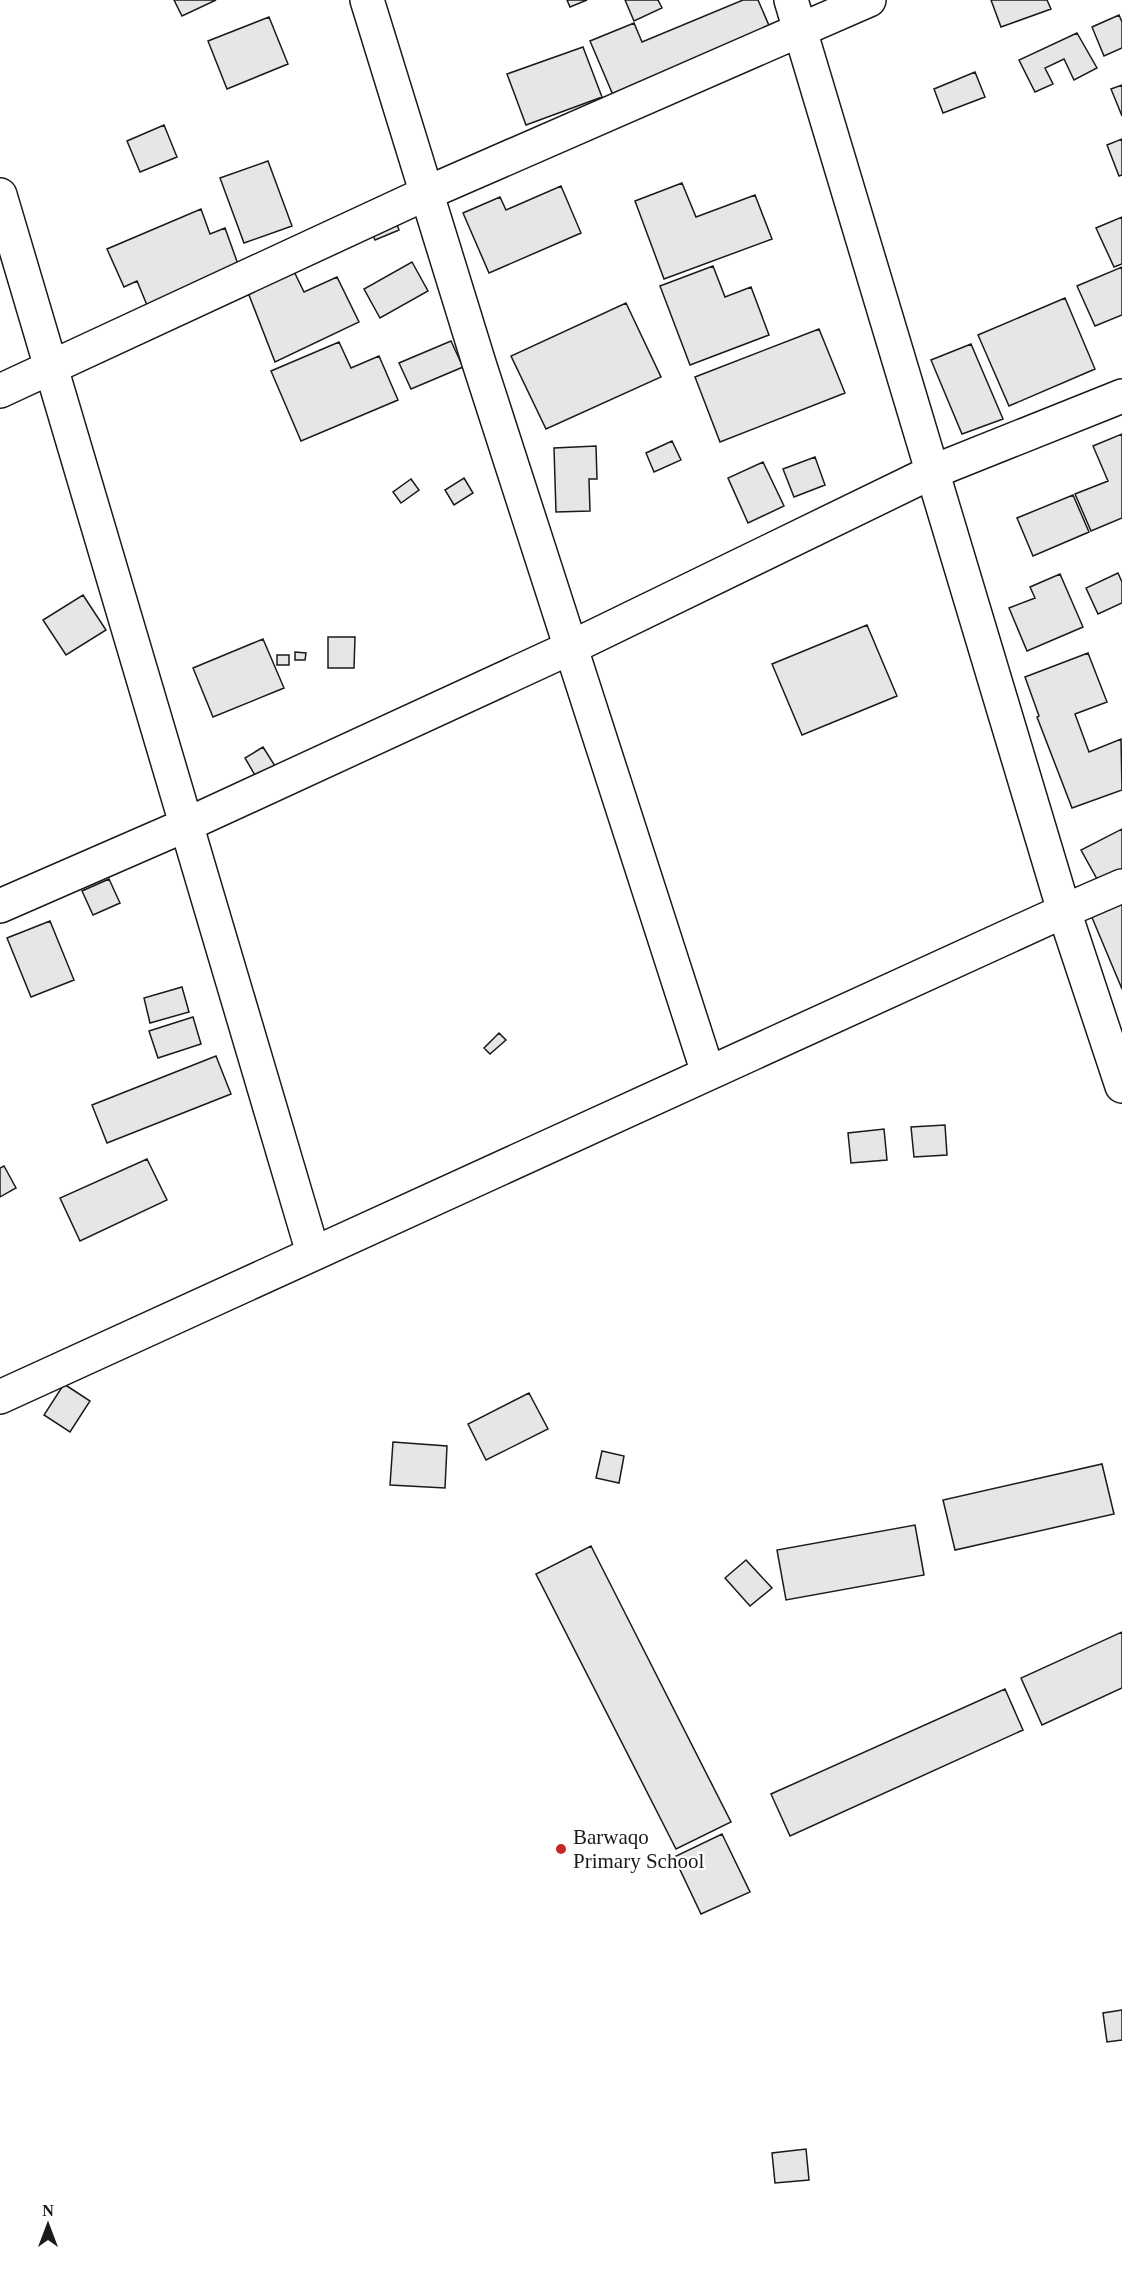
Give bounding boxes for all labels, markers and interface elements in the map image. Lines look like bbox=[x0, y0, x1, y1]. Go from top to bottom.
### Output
place label: Barwaqo Primary School bbox=[573, 1825, 704, 1873]
marker: Barwaqo Primary School bbox=[554, 1842, 568, 1856]
north arrow bbox=[18, 2195, 78, 2255]
text: N bbox=[42, 2202, 54, 2219]

